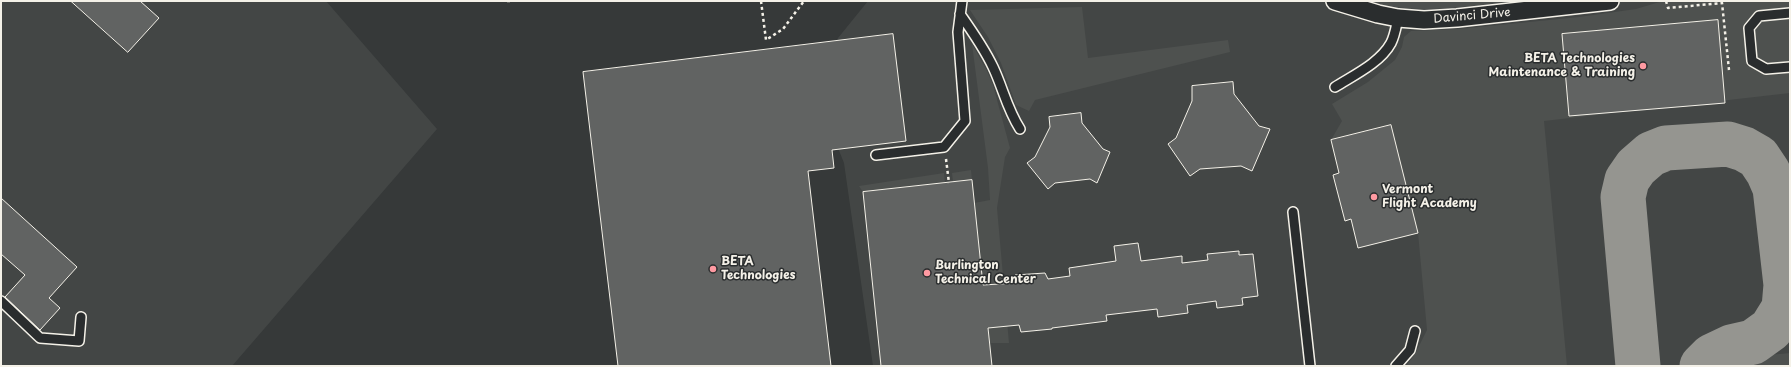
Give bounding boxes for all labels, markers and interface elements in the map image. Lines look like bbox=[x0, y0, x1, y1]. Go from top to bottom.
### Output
street label: Davinci Drive bbox=[1433, 5, 1511, 27]
place label: BETA Technologies Maintenance & Training bbox=[1489, 52, 1635, 80]
marker: BETA Technologies Maintenance & Training bbox=[1638, 61, 1648, 71]
place label: Vermont Flight Academy bbox=[1382, 183, 1477, 211]
marker: Vermont Flight Academy bbox=[1369, 192, 1379, 202]
place label: BETA Technologies bbox=[721, 255, 795, 283]
place label: Burlington Technical Center bbox=[935, 259, 1036, 287]
marker: BETA Technologies bbox=[708, 264, 718, 274]
marker: Burlington Technical Center bbox=[922, 268, 932, 278]

